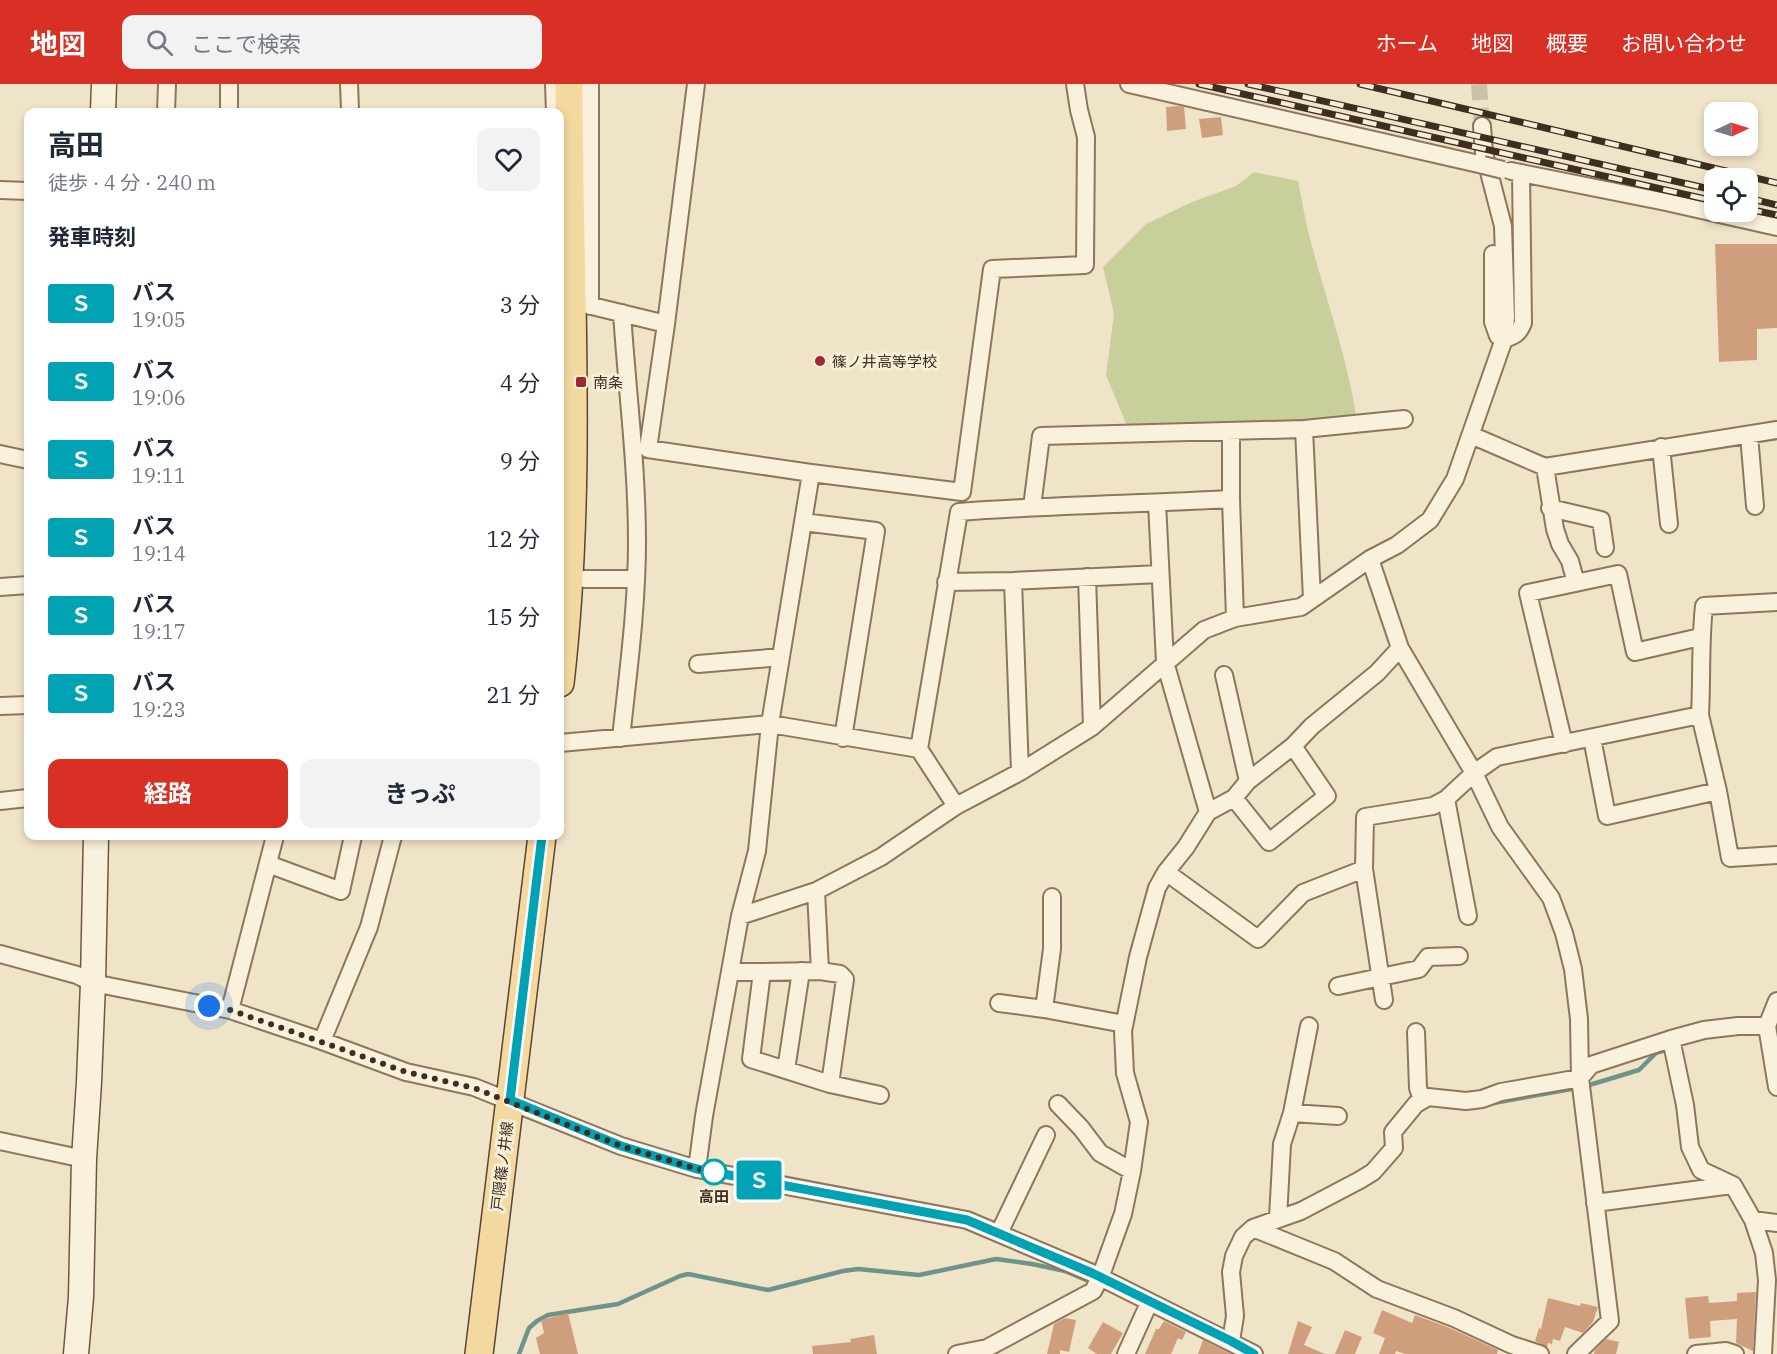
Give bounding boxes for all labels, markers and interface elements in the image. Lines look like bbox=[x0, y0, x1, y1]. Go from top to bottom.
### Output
search box bbox=[122, 15, 542, 69]
text: 地図 bbox=[30, 25, 86, 62]
icon: search bbox=[143, 26, 176, 59]
text: ここで検索 bbox=[191, 29, 301, 58]
text: ホーム bbox=[1376, 29, 1438, 57]
text: 地図 bbox=[1471, 29, 1513, 57]
text: 概要 bbox=[1546, 29, 1588, 57]
text: お問い合わせ bbox=[1621, 29, 1747, 57]
north arrow bbox=[1704, 102, 1758, 156]
map controls bbox=[1704, 102, 1758, 222]
text: 高田 bbox=[48, 126, 104, 163]
button: heart bbox=[477, 128, 540, 191]
button: locate bbox=[1704, 168, 1758, 222]
text: 徒歩 · 4 分 · 240 m bbox=[48, 169, 216, 196]
text: 発車時刻 bbox=[48, 222, 136, 251]
text: バス bbox=[132, 277, 176, 306]
text: Ｓ bbox=[71, 289, 92, 317]
text: 3 分 bbox=[500, 290, 540, 319]
text: 19:05 bbox=[132, 306, 186, 333]
place label: 篠ノ井高等学校 bbox=[832, 352, 937, 371]
marker: 篠ノ井高等学校 bbox=[813, 354, 827, 368]
text: バス bbox=[132, 355, 176, 384]
text: Ｓ bbox=[71, 367, 92, 395]
text: 4 分 bbox=[500, 368, 540, 397]
place label: 南条 bbox=[593, 373, 623, 392]
marker: 南条 bbox=[574, 375, 588, 389]
text: 19:06 bbox=[132, 384, 186, 411]
text: バス bbox=[132, 433, 176, 462]
text: Ｓ bbox=[71, 445, 92, 473]
text: 9 分 bbox=[500, 446, 540, 475]
text: 19:11 bbox=[132, 462, 186, 489]
text: バス bbox=[132, 511, 176, 540]
text: Ｓ bbox=[71, 523, 92, 551]
text: 12 分 bbox=[486, 524, 540, 553]
text: 19:14 bbox=[132, 540, 186, 567]
text: バス bbox=[132, 589, 176, 618]
text: Ｓ bbox=[71, 601, 92, 629]
text: 15 分 bbox=[486, 602, 540, 631]
text: 19:17 bbox=[132, 618, 186, 645]
text: バス bbox=[132, 667, 176, 696]
text: Ｓ bbox=[71, 679, 92, 707]
text: 21 分 bbox=[486, 680, 540, 709]
text: 19:23 bbox=[132, 696, 186, 723]
button: 経路 bbox=[48, 759, 288, 828]
button: きっぷ bbox=[300, 759, 540, 828]
your location bbox=[194, 991, 224, 1021]
street label: 戸隠篠ノ井線 bbox=[487, 1120, 517, 1212]
marker: 高田 bbox=[701, 1159, 727, 1185]
line badge: Ｓ bbox=[740, 1160, 778, 1200]
text: Ｓ bbox=[749, 1166, 770, 1194]
place label: 高田 bbox=[699, 1187, 729, 1206]

